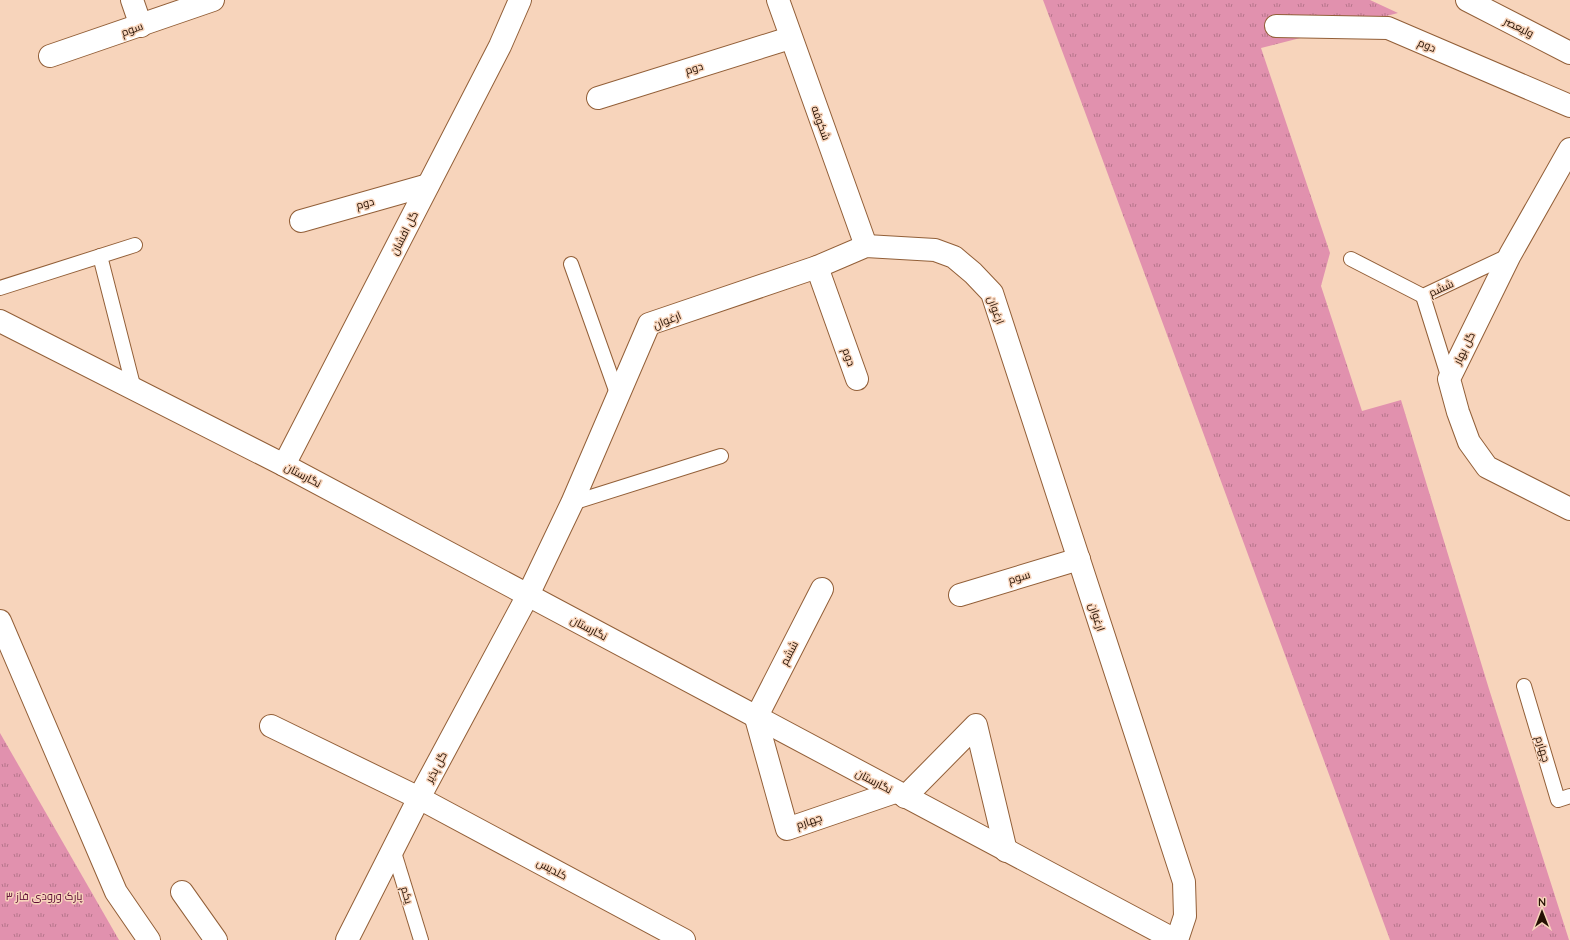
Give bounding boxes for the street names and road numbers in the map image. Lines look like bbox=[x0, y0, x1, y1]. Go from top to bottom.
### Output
street label: ولیعصر bbox=[1501, 13, 1536, 40]
street label: سوم bbox=[119, 19, 145, 40]
street label: دوم bbox=[1415, 35, 1438, 56]
street label: دوم bbox=[683, 59, 705, 78]
street label: شکوفه bbox=[808, 104, 834, 142]
street label: دوم bbox=[354, 194, 376, 213]
street label: گل افشان bbox=[387, 209, 421, 257]
street label: ششم bbox=[1426, 276, 1456, 301]
street label: ارغوان bbox=[984, 294, 1008, 326]
street label: ارغوان bbox=[651, 308, 683, 332]
street label: گل بهار bbox=[1450, 329, 1478, 367]
street label: دوم bbox=[838, 346, 859, 368]
street label: نگارستان bbox=[282, 459, 324, 491]
street label: سوم bbox=[1006, 567, 1032, 588]
street label: ارغوان bbox=[1086, 601, 1108, 633]
street label: نگارستان bbox=[568, 612, 610, 644]
street label: ششم bbox=[777, 638, 802, 668]
street label: چهارم bbox=[1531, 734, 1554, 764]
street label: گل پذیر bbox=[422, 749, 450, 786]
street label: نگارستان bbox=[853, 765, 895, 797]
street label: چهارم bbox=[794, 810, 824, 833]
street label: کلدیس bbox=[534, 855, 570, 883]
street label: یکم bbox=[397, 885, 416, 906]

